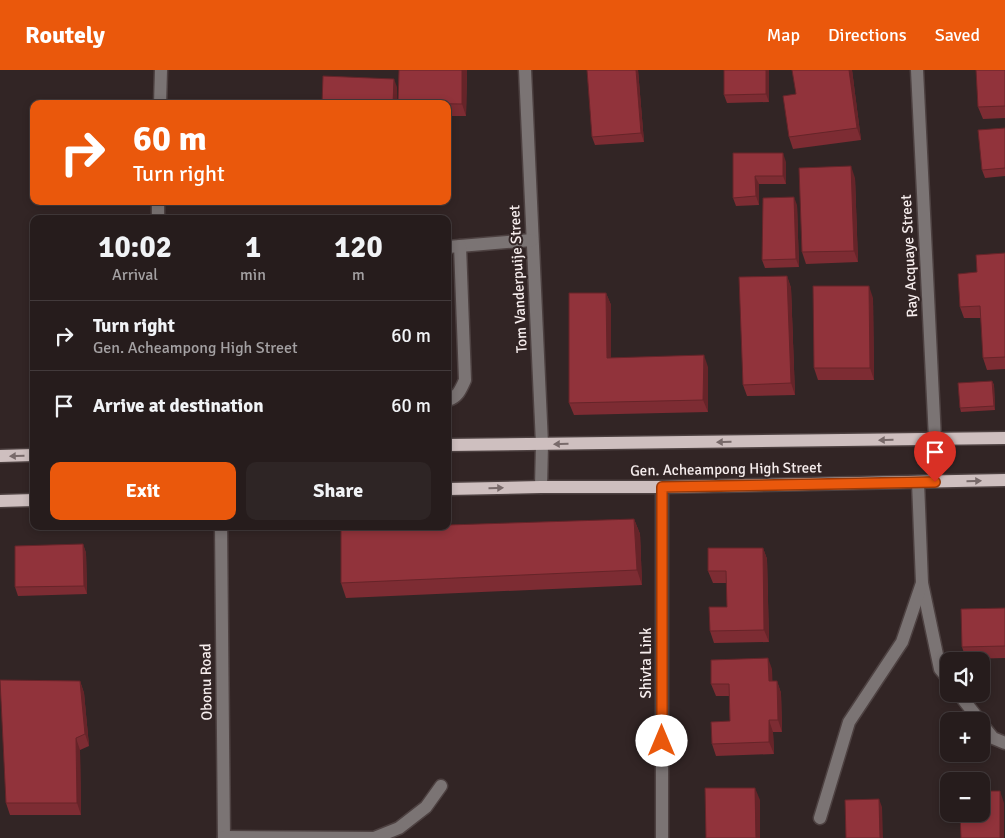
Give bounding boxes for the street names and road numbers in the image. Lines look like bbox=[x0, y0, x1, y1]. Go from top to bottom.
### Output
street label: Ray Acquaye Street bbox=[897, 194, 921, 318]
street label: Tom Vanderpuije Street bbox=[505, 205, 531, 353]
street label: Gen. Acheampong High Street bbox=[630, 458, 822, 480]
street label: Shivta Link bbox=[637, 627, 655, 698]
street label: Obonu Road bbox=[196, 643, 216, 721]

